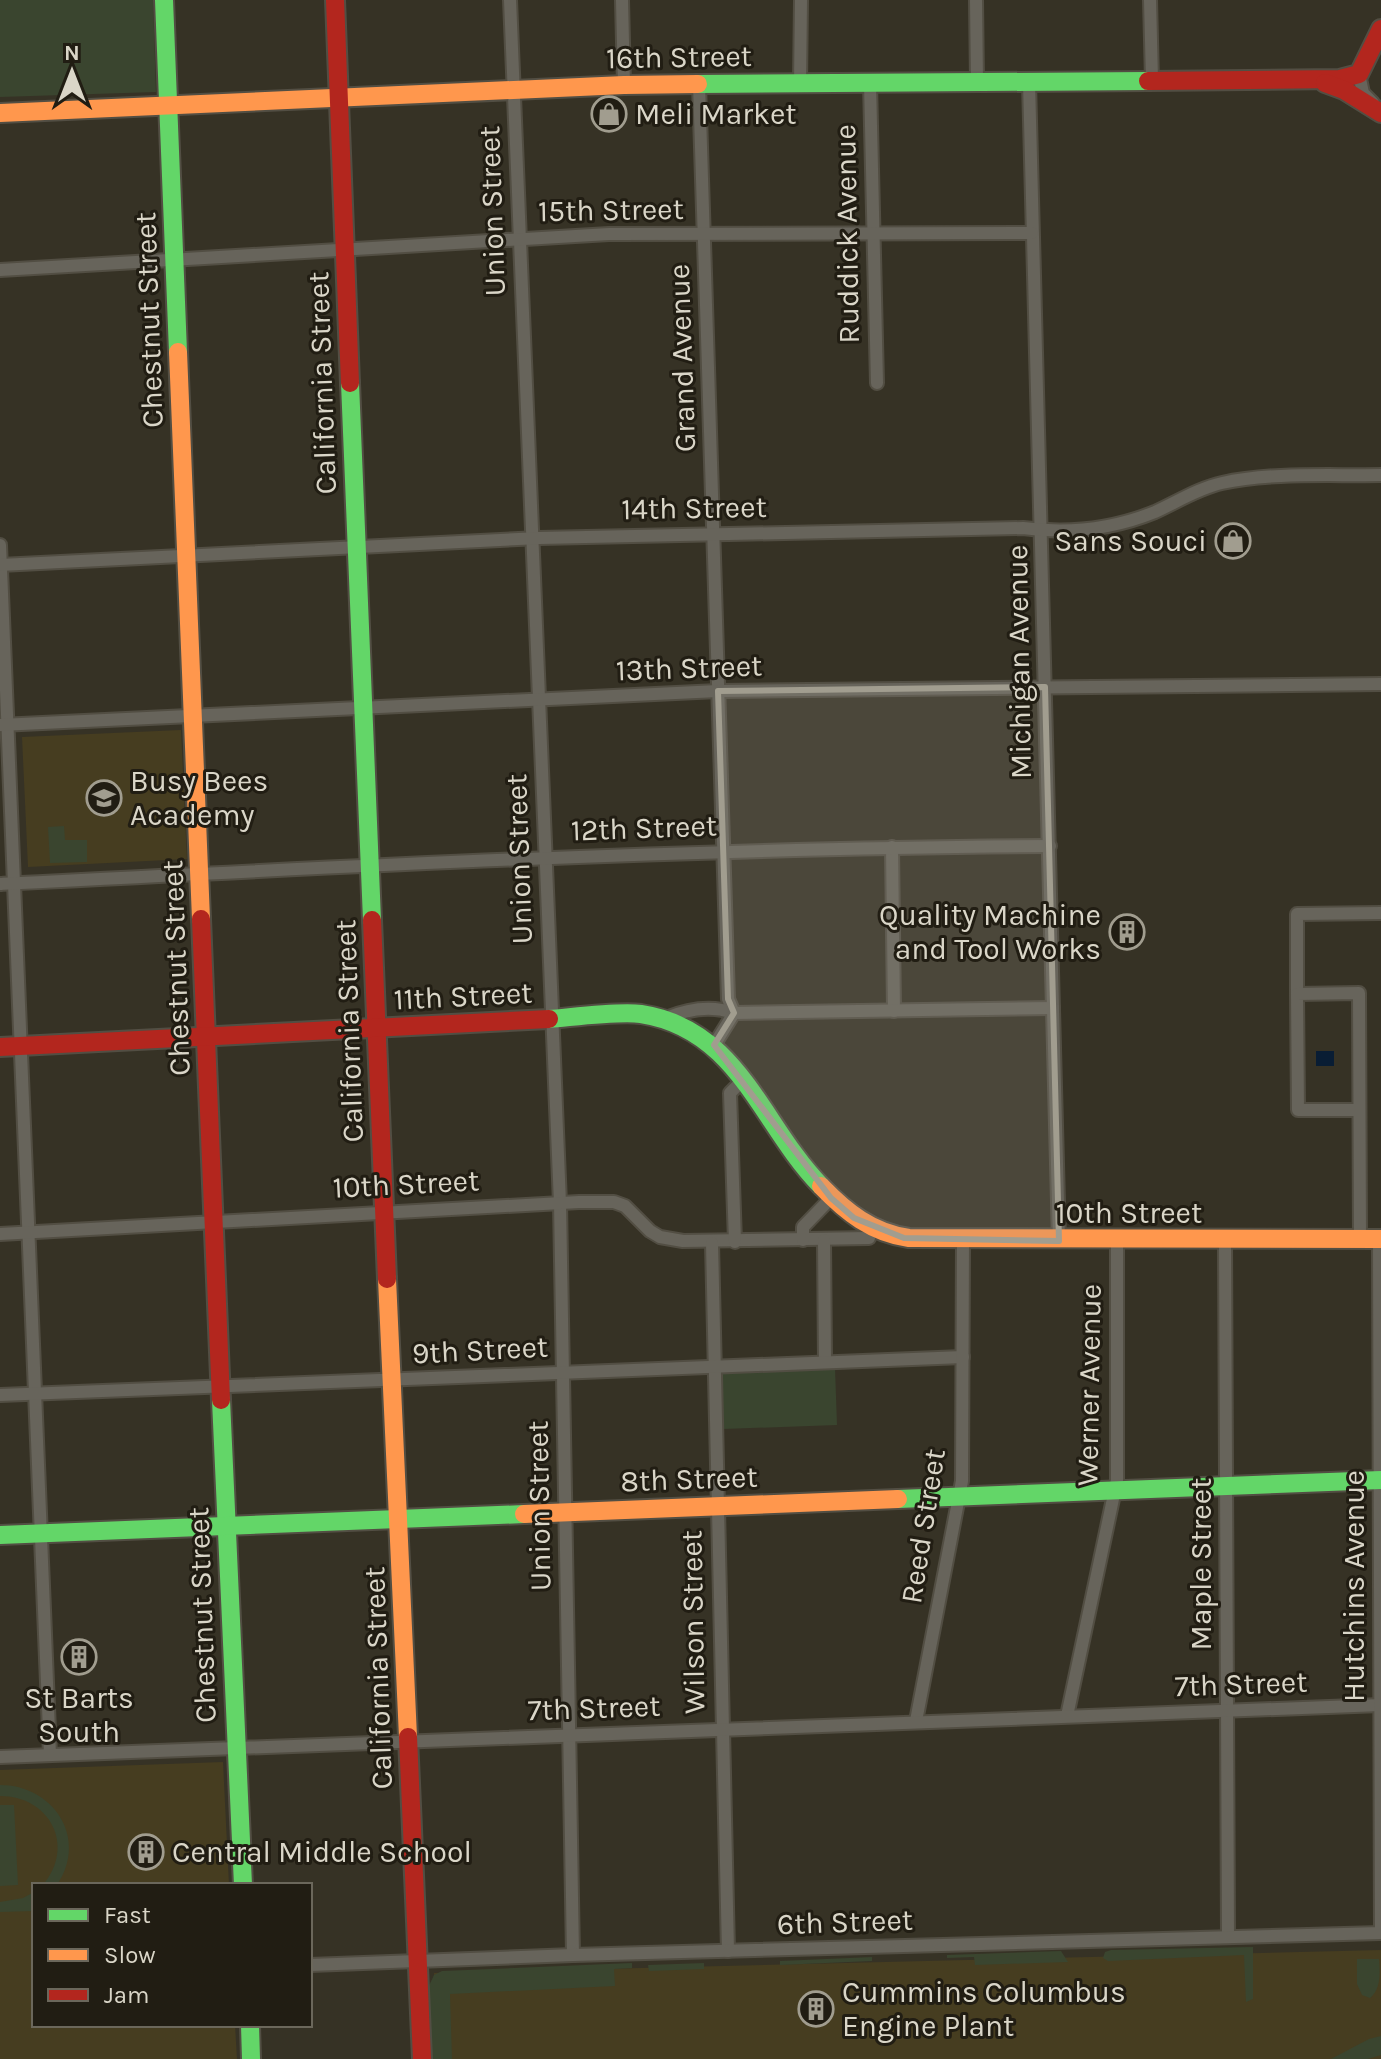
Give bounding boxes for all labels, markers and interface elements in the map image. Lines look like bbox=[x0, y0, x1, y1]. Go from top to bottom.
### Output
north arrow bbox=[32, 32, 112, 112]
street label: 16th Street bbox=[606, 38, 752, 76]
text: N bbox=[64, 40, 80, 66]
shop icon: Meli Market bbox=[590, 95, 628, 133]
place label: Meli Market bbox=[635, 96, 797, 132]
street label: Ruddick Avenue bbox=[827, 124, 867, 344]
street label: Union Street bbox=[471, 125, 513, 297]
street label: 15th Street bbox=[538, 191, 684, 229]
street label: Chestnut Street bbox=[127, 211, 171, 429]
street label: Grand Avenue bbox=[661, 263, 703, 453]
street label: California Street bbox=[300, 271, 344, 495]
street label: 14th Street bbox=[621, 489, 767, 527]
shop icon: Sans Souci bbox=[1214, 522, 1252, 560]
place label: Sans Souci bbox=[1054, 523, 1207, 559]
street label: Michigan Avenue bbox=[999, 545, 1039, 779]
street label: 13th Street bbox=[615, 647, 763, 689]
place label: Busy Bees Academy bbox=[130, 763, 268, 833]
street label: Union Street bbox=[498, 773, 540, 945]
school or university icon: Busy Bees Academy bbox=[85, 779, 123, 817]
street label: 12th Street bbox=[570, 807, 718, 849]
street label: Chestnut Street bbox=[154, 859, 198, 1077]
place label: Quality Machine and Tool Works bbox=[879, 897, 1101, 967]
building icon: Quality Machine and Tool Works bbox=[1108, 913, 1146, 951]
street label: California Street bbox=[327, 919, 371, 1143]
street label: 11th Street bbox=[393, 974, 533, 1018]
street label: 10th Street bbox=[332, 1162, 480, 1206]
street label: 10th Street bbox=[1056, 1195, 1202, 1231]
street label: Werner Avenue bbox=[1069, 1284, 1109, 1486]
street label: 9th Street bbox=[411, 1328, 549, 1372]
street label: Union Street bbox=[520, 1420, 558, 1592]
street label: Reed Street bbox=[893, 1446, 953, 1606]
street label: 8th Street bbox=[620, 1459, 758, 1499]
street label: Hutchins Avenue bbox=[1336, 1470, 1372, 1702]
street label: Maple Street bbox=[1183, 1478, 1219, 1650]
street label: Chestnut Street bbox=[180, 1506, 224, 1724]
street label: Wilson Street bbox=[673, 1530, 713, 1714]
street label: California Street bbox=[356, 1566, 400, 1790]
building icon: St Barts South bbox=[60, 1638, 98, 1676]
street label: 7th Street bbox=[1174, 1664, 1308, 1704]
place label: St Barts South bbox=[24, 1680, 134, 1750]
street label: 7th Street bbox=[527, 1688, 661, 1728]
building icon: Central Middle School bbox=[127, 1833, 165, 1871]
place label: Central Middle School bbox=[172, 1834, 472, 1870]
legend bbox=[32, 1883, 312, 2027]
text: Fast bbox=[104, 1901, 151, 1929]
street label: 6th Street bbox=[776, 1902, 914, 1942]
text: Slow bbox=[104, 1941, 156, 1969]
place label: Cummins Columbus Engine Plant bbox=[842, 1974, 1126, 2044]
text: Jam bbox=[104, 1981, 149, 2009]
building icon: Cummins Columbus Engine Plant bbox=[797, 1990, 835, 2028]

